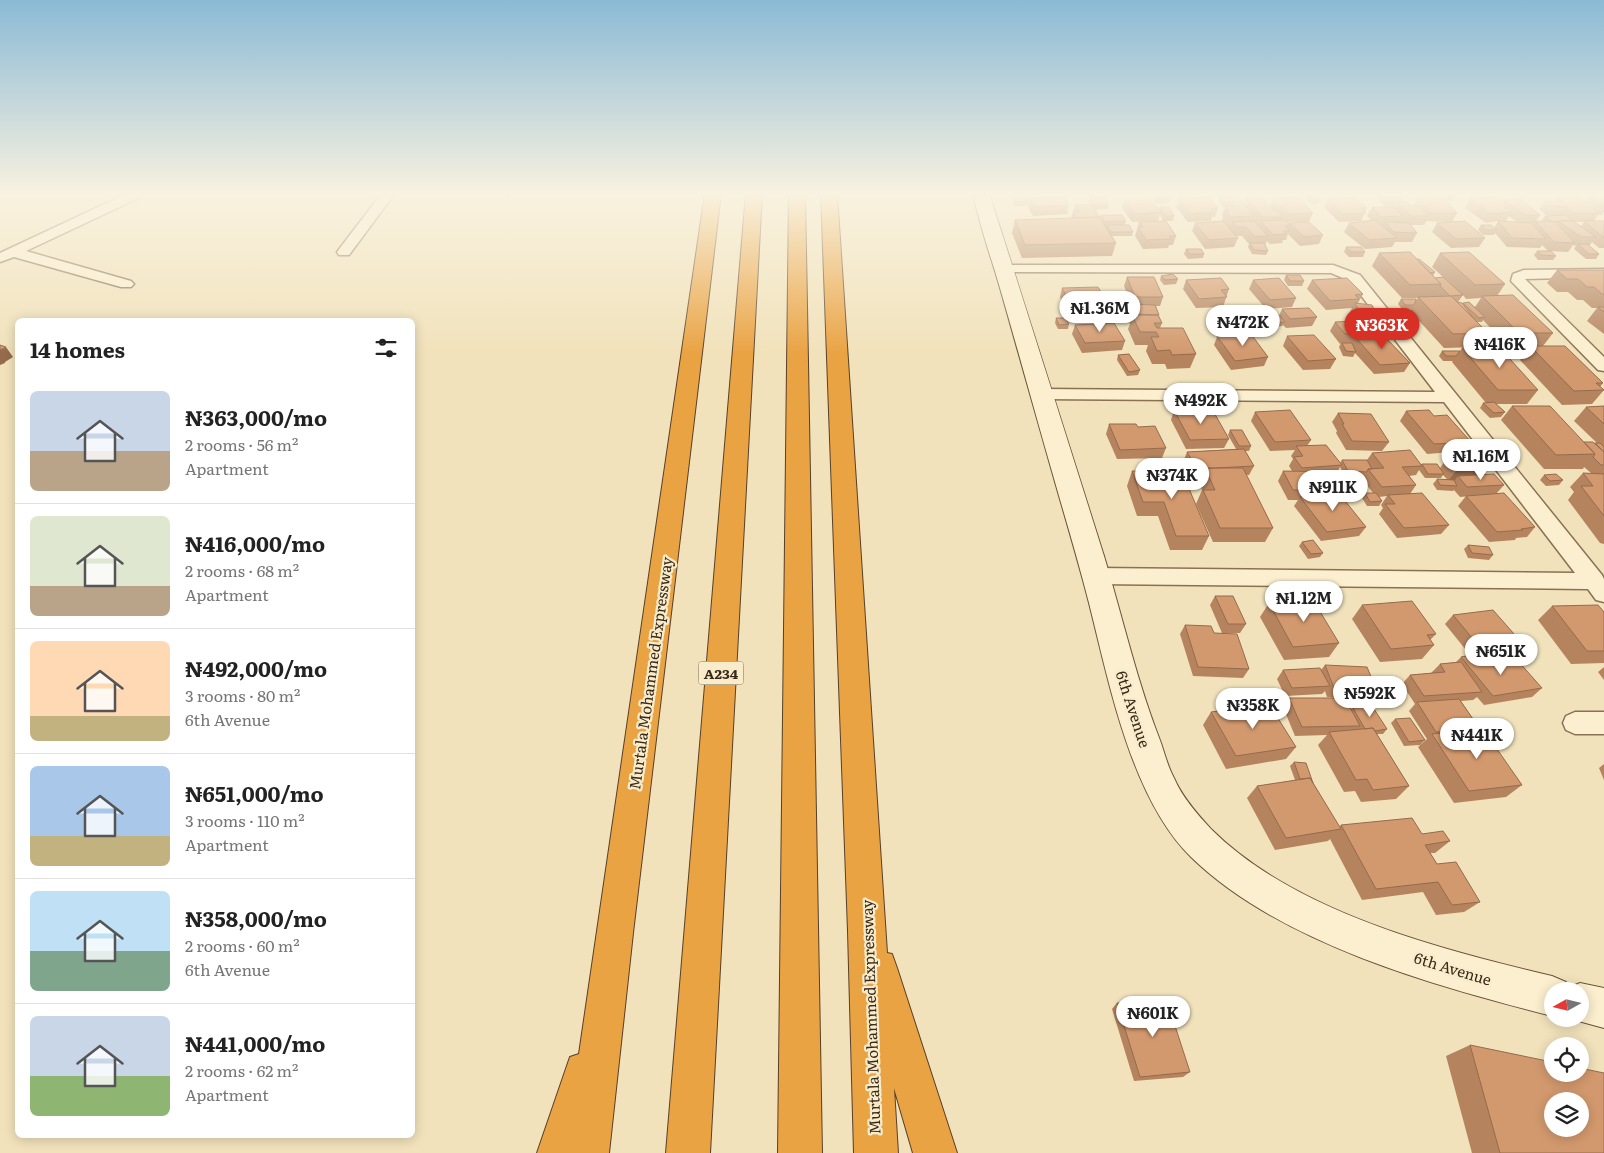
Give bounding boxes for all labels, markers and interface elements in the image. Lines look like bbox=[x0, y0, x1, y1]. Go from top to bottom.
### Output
pin: ₦1.36M bbox=[1059, 290, 1141, 333]
text: ₦1.36M bbox=[1070, 295, 1130, 319]
pin: ₦472K bbox=[1208, 304, 1278, 347]
pin: ₦363K bbox=[1347, 308, 1417, 350]
text: ₦472K bbox=[1217, 309, 1269, 333]
text: ₦363K bbox=[1355, 312, 1409, 336]
pin: ₦416K bbox=[1465, 326, 1535, 369]
text: ₦416K bbox=[1474, 331, 1526, 355]
text: 14 homes bbox=[30, 333, 125, 364]
icon: filters bbox=[372, 334, 400, 362]
pin: ₦492K bbox=[1166, 382, 1236, 425]
text: ₦492K bbox=[1174, 387, 1228, 411]
text: ₦363,000/mo bbox=[185, 401, 327, 432]
icon: home bbox=[70, 411, 130, 471]
text: 2 rooms · 56 m² bbox=[185, 432, 298, 456]
pin: ₦1.16M bbox=[1440, 438, 1522, 481]
text: ₦1.16M bbox=[1452, 443, 1510, 467]
text: Apartment bbox=[185, 456, 269, 480]
pin: ₦374K bbox=[1137, 458, 1207, 500]
text: ₦374K bbox=[1146, 462, 1198, 486]
pin: ₦911K bbox=[1298, 470, 1368, 512]
text: ₦911K bbox=[1309, 474, 1357, 498]
text: ₦416,000/mo bbox=[185, 527, 325, 558]
icon: home bbox=[70, 536, 130, 596]
street label: Murtala Mohammed Expressway bbox=[622, 555, 678, 791]
text: 2 rooms · 68 m² bbox=[185, 558, 299, 582]
pin: ₦1.12M bbox=[1263, 580, 1345, 623]
text: Apartment bbox=[185, 582, 269, 606]
text: ₦1.12M bbox=[1276, 585, 1332, 609]
pin: ₦651K bbox=[1466, 634, 1536, 676]
text: ₦651K bbox=[1476, 638, 1526, 662]
text: ₦492,000/mo bbox=[185, 652, 327, 683]
icon: home bbox=[70, 661, 130, 721]
road number: A234 bbox=[698, 661, 744, 684]
street label: 6th Avenue bbox=[1111, 668, 1157, 751]
pin: ₦592K bbox=[1335, 676, 1405, 718]
text: ₦592K bbox=[1344, 680, 1396, 704]
text: 3 rooms · 80 m² bbox=[185, 683, 300, 707]
pin: ₦358K bbox=[1218, 688, 1288, 730]
text: ₦358K bbox=[1227, 692, 1279, 716]
text: 6th Avenue bbox=[185, 707, 270, 731]
pin: ₦441K bbox=[1442, 718, 1512, 760]
text: ₦441K bbox=[1451, 722, 1503, 746]
text: ₦651,000/mo bbox=[185, 777, 324, 808]
icon: home bbox=[70, 786, 130, 846]
text: 3 rooms · 110 m² bbox=[185, 808, 305, 832]
text: Apartment bbox=[185, 832, 269, 856]
street label: Murtala Mohammed Expressway bbox=[854, 899, 886, 1135]
text: ₦358,000/mo bbox=[185, 902, 327, 933]
icon: home bbox=[70, 911, 130, 971]
text: 2 rooms · 60 m² bbox=[185, 933, 300, 957]
street label: 6th Avenue bbox=[1412, 945, 1495, 991]
text: 6th Avenue bbox=[185, 957, 270, 981]
north arrow bbox=[1544, 982, 1589, 1028]
map controls bbox=[1544, 982, 1589, 1137]
pin: ₦601K bbox=[1118, 996, 1188, 1038]
text: ₦601K bbox=[1127, 1000, 1179, 1024]
text: ₦441,000/mo bbox=[185, 1027, 325, 1058]
icon: home bbox=[70, 1036, 130, 1096]
button: locate bbox=[1544, 1037, 1589, 1082]
text: 2 rooms · 62 m² bbox=[185, 1058, 298, 1082]
text: Apartment bbox=[185, 1082, 269, 1106]
button: layers bbox=[1544, 1092, 1589, 1137]

